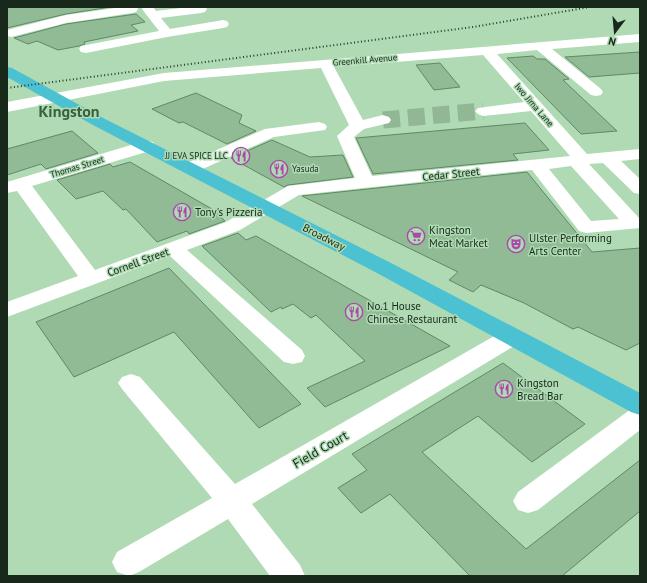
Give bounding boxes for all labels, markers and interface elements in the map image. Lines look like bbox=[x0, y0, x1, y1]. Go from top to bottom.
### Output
north arrow bbox=[595, 12, 635, 52]
text: N bbox=[607, 34, 618, 49]
street label: Greenkill Avenue bbox=[332, 51, 398, 68]
street label: Iwo Jima Lane bbox=[513, 81, 557, 129]
district label: Kingston bbox=[38, 101, 100, 121]
restaurant icon: JJ EVA SPICE LLC bbox=[231, 146, 251, 166]
place label: JJ EVA SPICE LLC bbox=[164, 150, 228, 161]
street label: Thomas Street bbox=[49, 153, 105, 180]
restaurant icon: Yasuda bbox=[269, 159, 289, 179]
place label: Yasuda bbox=[292, 163, 319, 174]
street label: Cedar Street bbox=[422, 164, 481, 184]
restaurant icon: Tony's Pizzeria bbox=[172, 202, 192, 222]
place label: Tony's Pizzeria bbox=[195, 205, 263, 219]
street label: Broadway bbox=[300, 220, 348, 254]
place label: Kingston Meat Market bbox=[429, 223, 488, 250]
supermarket icon: Kingston Meat Market bbox=[406, 226, 426, 246]
place label: Ulster Performing Arts Center bbox=[529, 231, 612, 258]
theatre icon: Ulster Performing Arts Center bbox=[506, 234, 526, 254]
street label: Cornell Street bbox=[105, 244, 171, 280]
place label: No.1 House Chinese Restaurant bbox=[367, 299, 458, 326]
restaurant icon: No.1 House Chinese Restaurant bbox=[344, 302, 364, 322]
place label: Kingston Bread Bar bbox=[517, 376, 563, 403]
restaurant icon: Kingston Bread Bar bbox=[494, 379, 514, 399]
street label: Field Court bbox=[289, 426, 352, 472]

